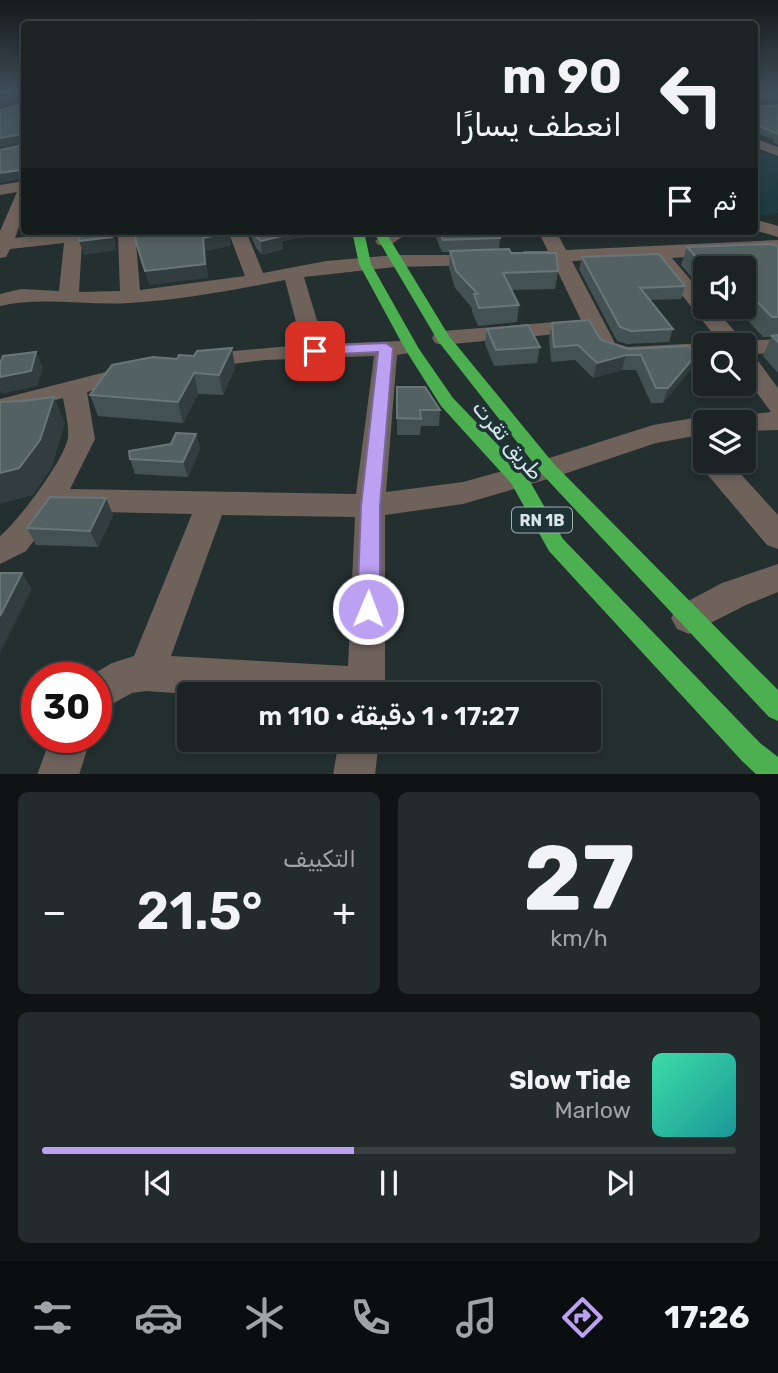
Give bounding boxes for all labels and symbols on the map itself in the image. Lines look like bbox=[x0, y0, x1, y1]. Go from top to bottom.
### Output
pin bbox=[285, 321, 345, 381]
street label: طريق تقرت bbox=[468, 395, 548, 485]
road number: RN 1B bbox=[512, 508, 572, 533]
position arrow bbox=[331, 572, 405, 646]
speed limit sign: 30 bbox=[21, 662, 112, 753]

